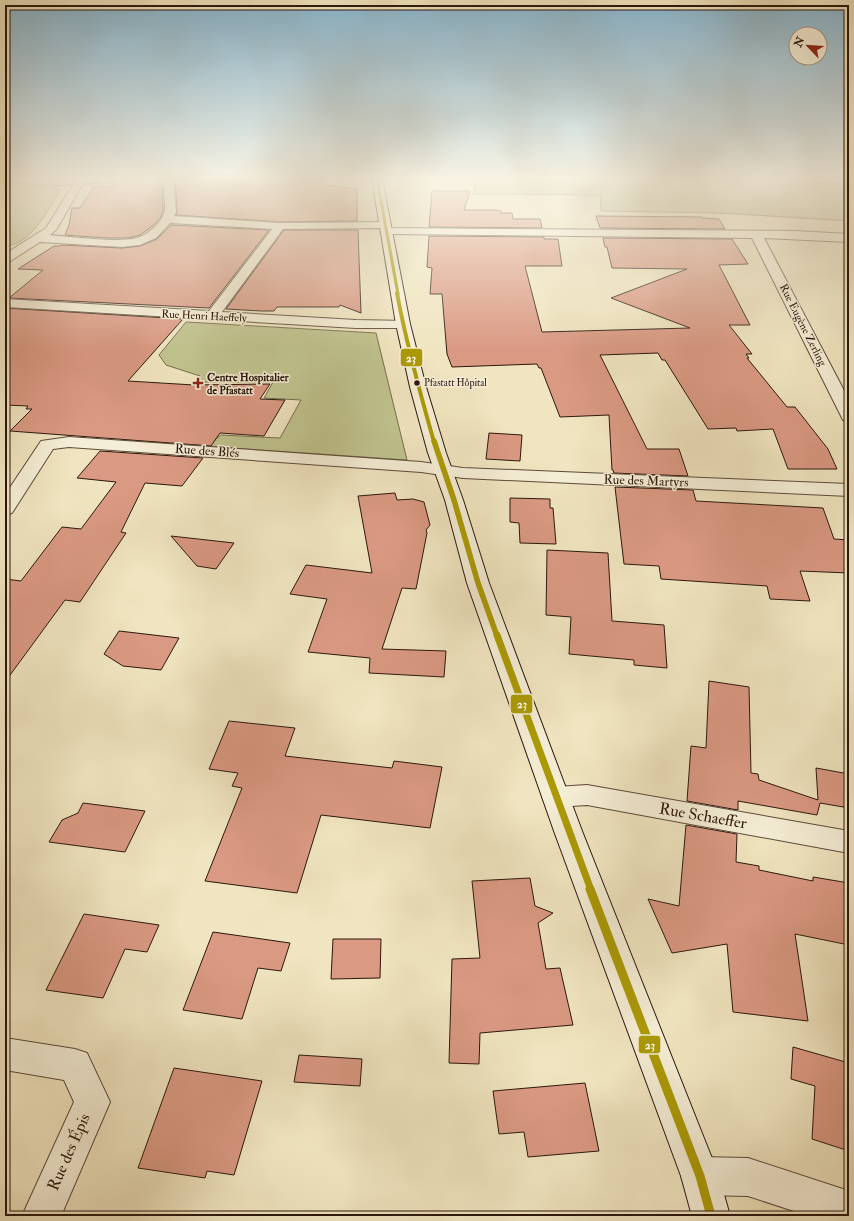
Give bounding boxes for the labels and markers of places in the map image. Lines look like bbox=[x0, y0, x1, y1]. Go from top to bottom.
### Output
place label: Centre Hospitalier de Pfastatt bbox=[207, 371, 289, 397]
marker: Centre Hospitalier de Pfastatt bbox=[192, 377, 204, 389]
place label: Pfastatt Hôpital bbox=[424, 377, 487, 390]
marker: Pfastatt Hôpital bbox=[412, 378, 422, 388]

